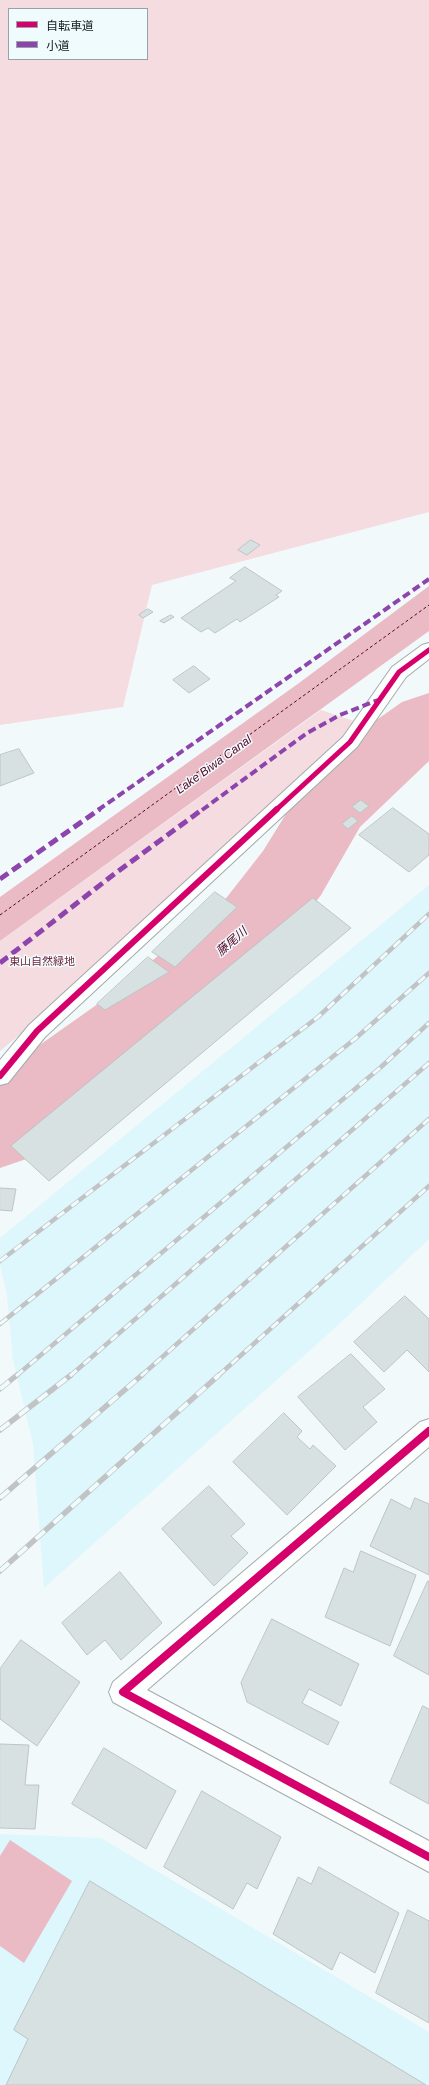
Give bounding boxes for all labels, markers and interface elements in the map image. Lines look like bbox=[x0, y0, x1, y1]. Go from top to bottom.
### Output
legend bbox=[8, 8, 148, 60]
text: 自転車道 bbox=[46, 19, 94, 33]
text: 小道 bbox=[46, 39, 70, 53]
water label: Lake Biwa Canal bbox=[173, 733, 255, 797]
water label: 藤尾川 bbox=[214, 925, 250, 959]
park label: 東山自然緑地 bbox=[9, 955, 75, 969]

